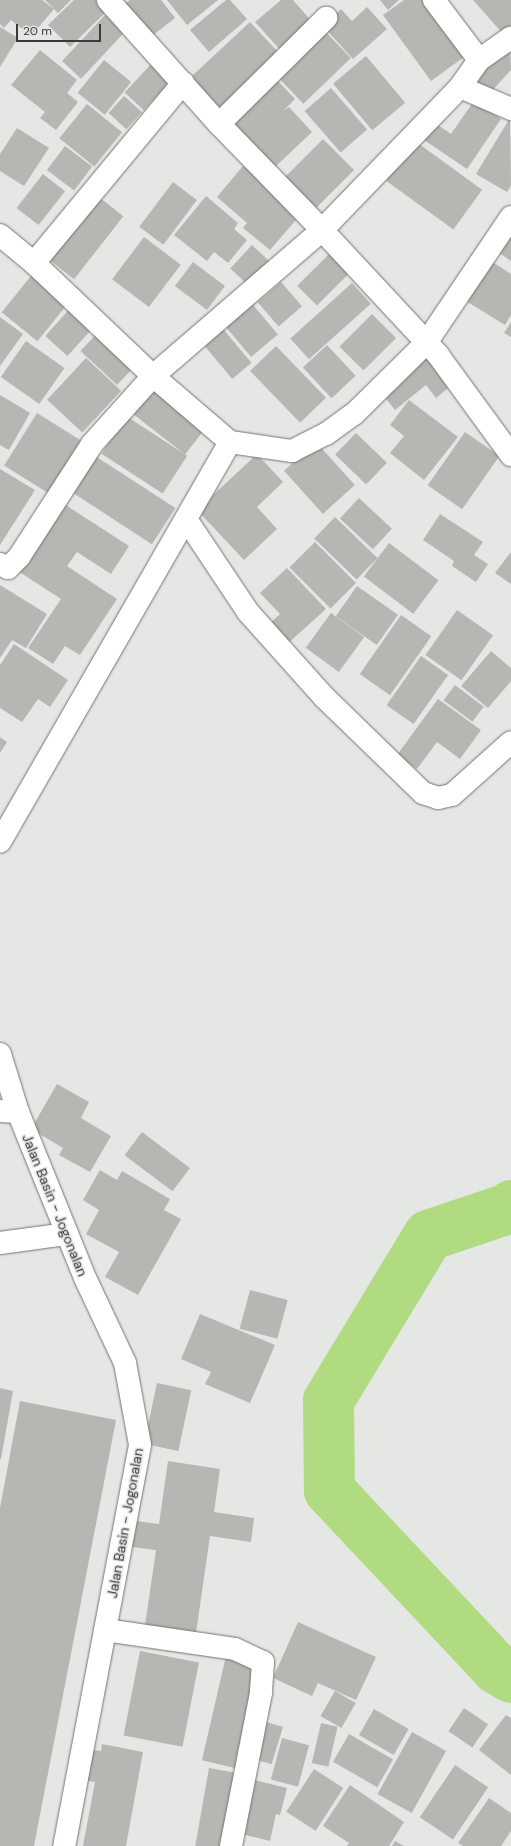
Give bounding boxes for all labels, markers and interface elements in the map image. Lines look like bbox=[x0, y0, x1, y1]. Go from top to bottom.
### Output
scale bar bbox=[18, 16, 103, 42]
text: 20 m bbox=[23, 23, 52, 39]
street label: Jalan Basin - Jogonalan bbox=[19, 1131, 91, 1279]
street label: Jalan Basin - Jogonalan bbox=[104, 1447, 146, 1599]

